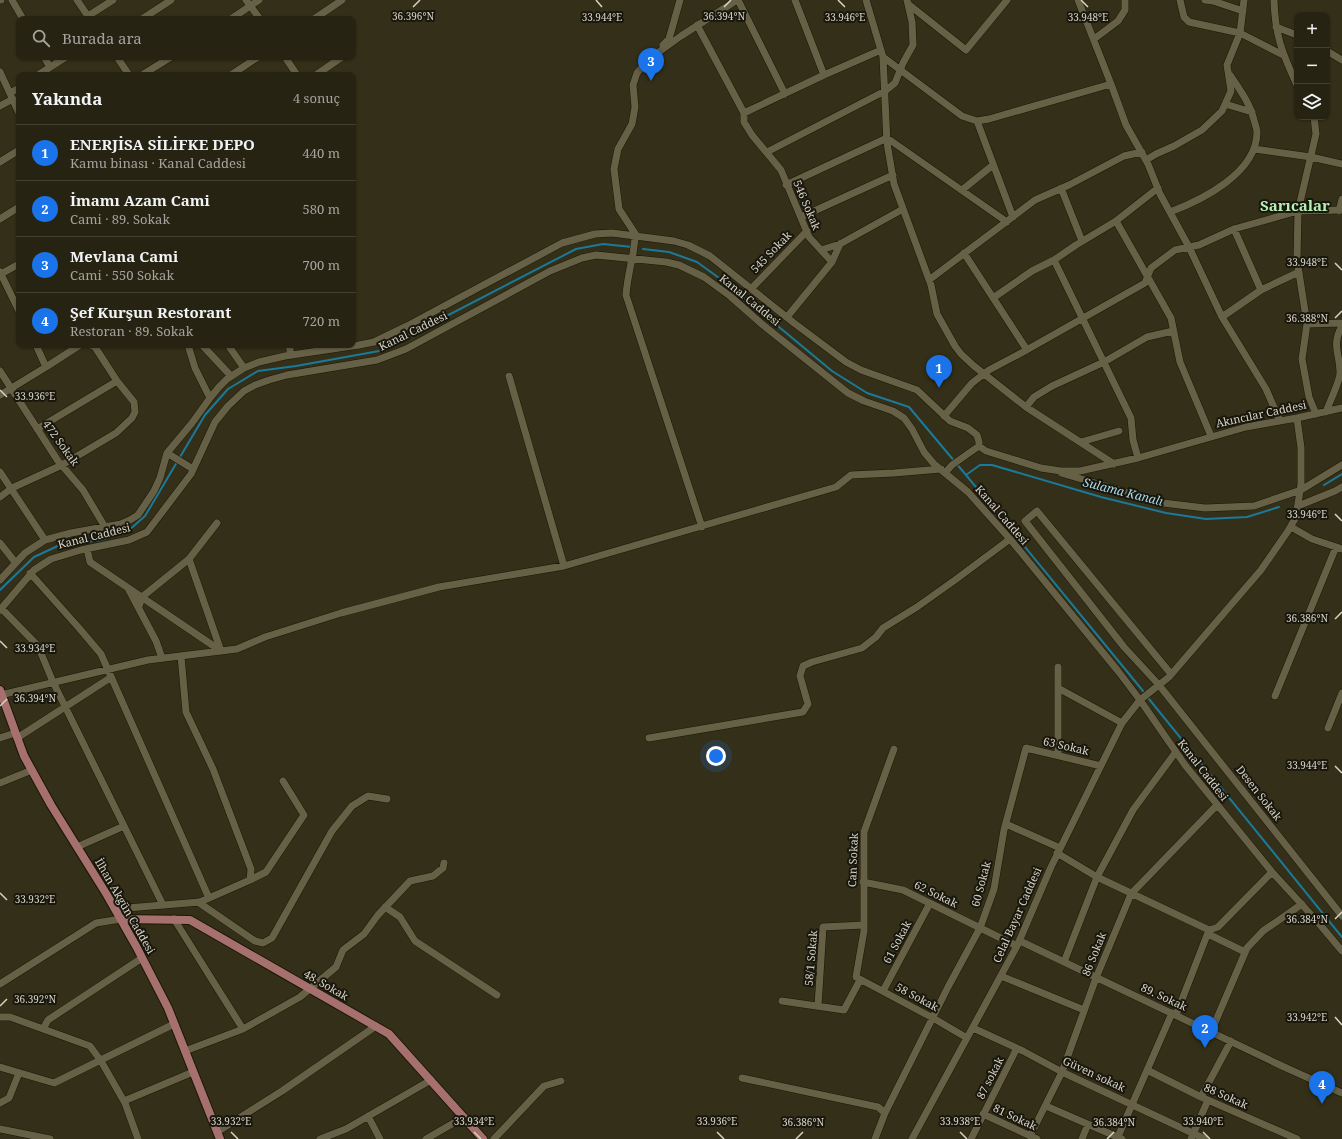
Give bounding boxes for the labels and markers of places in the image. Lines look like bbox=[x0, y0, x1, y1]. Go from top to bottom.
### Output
pin: 3 bbox=[638, 48, 664, 81]
pin: 1 bbox=[926, 355, 952, 388]
pin: 2 bbox=[1192, 1015, 1218, 1048]
pin: 4 bbox=[1309, 1071, 1335, 1104]

